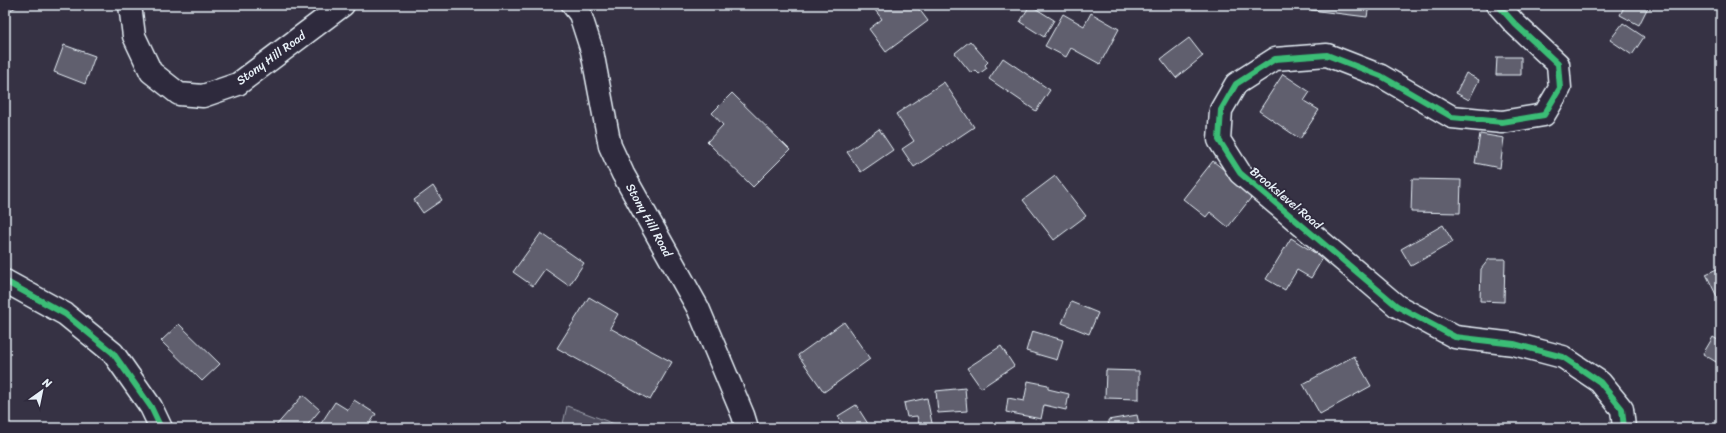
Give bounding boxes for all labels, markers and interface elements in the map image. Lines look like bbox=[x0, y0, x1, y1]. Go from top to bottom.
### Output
street label: Stony Hill Road bbox=[231, 25, 311, 91]
street label: Brookslevel Road bbox=[1245, 161, 1329, 236]
street label: Stony Hill Road bbox=[620, 179, 679, 262]
north arrow bbox=[22, 371, 62, 411]
text: N bbox=[38, 372, 56, 393]

